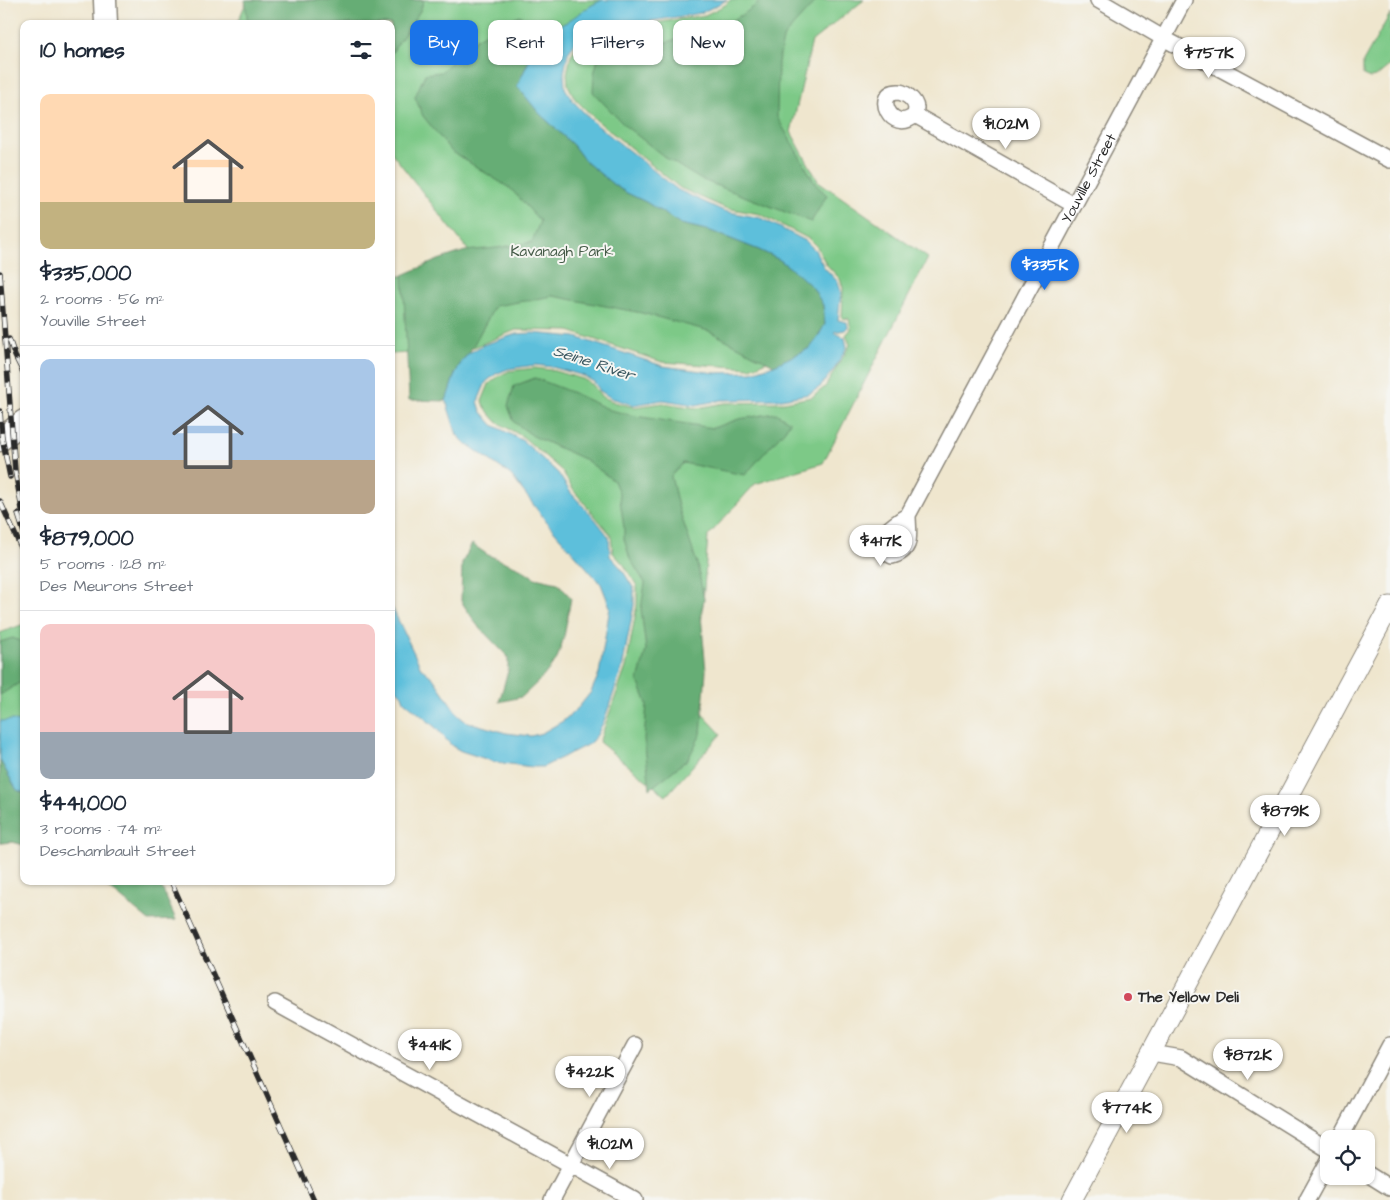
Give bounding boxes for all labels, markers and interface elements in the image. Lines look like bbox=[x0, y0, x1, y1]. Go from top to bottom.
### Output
chip: Buy bbox=[410, 20, 478, 65]
chip: Rent bbox=[488, 20, 563, 65]
chip: Filters bbox=[573, 20, 663, 65]
chip: New bbox=[673, 20, 744, 65]
text: 10 homes bbox=[40, 36, 125, 65]
icon: filters bbox=[347, 36, 375, 64]
pin: $757K bbox=[1174, 36, 1244, 79]
text: $757K bbox=[1184, 42, 1234, 64]
pin: $1.02M bbox=[965, 108, 1047, 150]
text: $1.02M bbox=[983, 113, 1029, 135]
icon: home bbox=[163, 126, 253, 216]
street label: Youville Street bbox=[1056, 130, 1121, 227]
park label: Kavanagh Park bbox=[510, 241, 614, 263]
pin: $335K bbox=[1010, 248, 1080, 291]
text: $335K bbox=[1022, 254, 1068, 276]
text: $335,000 bbox=[40, 259, 131, 288]
text: 2 rooms · 56 m² bbox=[40, 288, 164, 310]
text: Youville Street bbox=[40, 310, 146, 332]
water label: Seine River bbox=[551, 340, 639, 387]
icon: home bbox=[163, 392, 253, 482]
text: $879,000 bbox=[40, 524, 134, 553]
pin: $417K bbox=[846, 524, 916, 567]
text: $417K bbox=[860, 530, 902, 552]
text: 5 rooms · 128 m² bbox=[40, 553, 167, 575]
text: Des Meurons Street bbox=[40, 575, 193, 597]
icon: home bbox=[163, 657, 253, 747]
text: $441,000 bbox=[40, 789, 126, 818]
pin: $879K bbox=[1250, 794, 1320, 837]
text: $879K bbox=[1261, 800, 1309, 822]
text: 3 rooms · 74 m² bbox=[40, 818, 163, 840]
text: Deschambault Street bbox=[40, 840, 196, 862]
place label: The Yellow Deli bbox=[1137, 987, 1240, 1008]
marker: The Yellow Deli bbox=[1122, 991, 1134, 1003]
pin: $441K bbox=[395, 1028, 465, 1071]
text: $441K bbox=[409, 1034, 451, 1056]
pin: $872K bbox=[1213, 1038, 1283, 1081]
text: $872K bbox=[1224, 1044, 1272, 1066]
pin: $422K bbox=[555, 1056, 625, 1098]
text: $422K bbox=[566, 1061, 614, 1083]
pin: $774K bbox=[1092, 1092, 1162, 1134]
text: $774K bbox=[1102, 1097, 1152, 1119]
pin: $1.02M bbox=[569, 1128, 651, 1170]
map controls bbox=[1320, 1130, 1375, 1185]
button: locate bbox=[1320, 1130, 1375, 1185]
text: $1.02M bbox=[587, 1133, 633, 1155]

